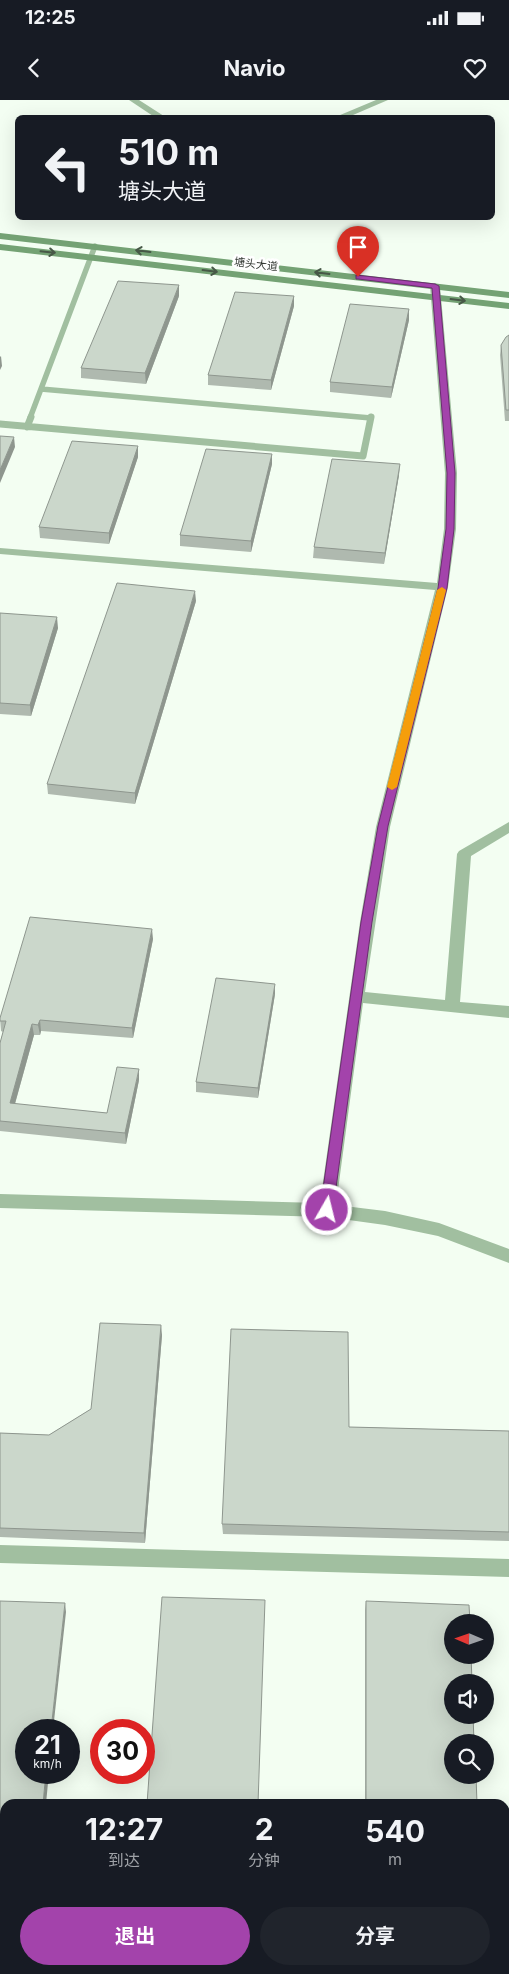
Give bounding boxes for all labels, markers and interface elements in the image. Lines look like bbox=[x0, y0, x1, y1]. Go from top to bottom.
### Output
text: 12:25 bbox=[25, 6, 76, 29]
icon: back bbox=[20, 54, 48, 82]
icon: heart bbox=[461, 54, 489, 82]
text: Navio bbox=[224, 55, 285, 81]
text: 510 m bbox=[118, 131, 219, 173]
icon: left bbox=[35, 135, 100, 200]
text: 塘头大道 bbox=[118, 178, 206, 204]
pin bbox=[337, 226, 379, 277]
icon: arrive bbox=[344, 233, 372, 261]
one-way arrow bbox=[135, 246, 151, 256]
one-way arrow bbox=[40, 247, 56, 257]
street label: 塘头大道 bbox=[233, 254, 279, 274]
one-way arrow bbox=[202, 266, 218, 276]
one-way arrow bbox=[314, 268, 330, 278]
one-way arrow bbox=[450, 295, 466, 305]
position arrow bbox=[300, 1183, 352, 1235]
north arrow bbox=[444, 1614, 494, 1664]
map controls bbox=[444, 1614, 494, 1784]
button: sound bbox=[444, 1674, 494, 1724]
speed limit sign: 30 bbox=[90, 1719, 155, 1784]
text: 21 bbox=[34, 1730, 61, 1760]
button: search bbox=[444, 1734, 494, 1784]
text: km/h bbox=[33, 1756, 62, 1771]
text: 12:27 bbox=[85, 1811, 163, 1847]
text: 2 bbox=[255, 1811, 274, 1847]
text: 540 bbox=[365, 1813, 425, 1849]
text: m bbox=[388, 1849, 402, 1869]
text: 到达 bbox=[108, 1850, 140, 1870]
text: 分钟 bbox=[248, 1850, 280, 1870]
button: 退出 bbox=[20, 1907, 250, 1965]
button: 分享 bbox=[260, 1907, 490, 1965]

